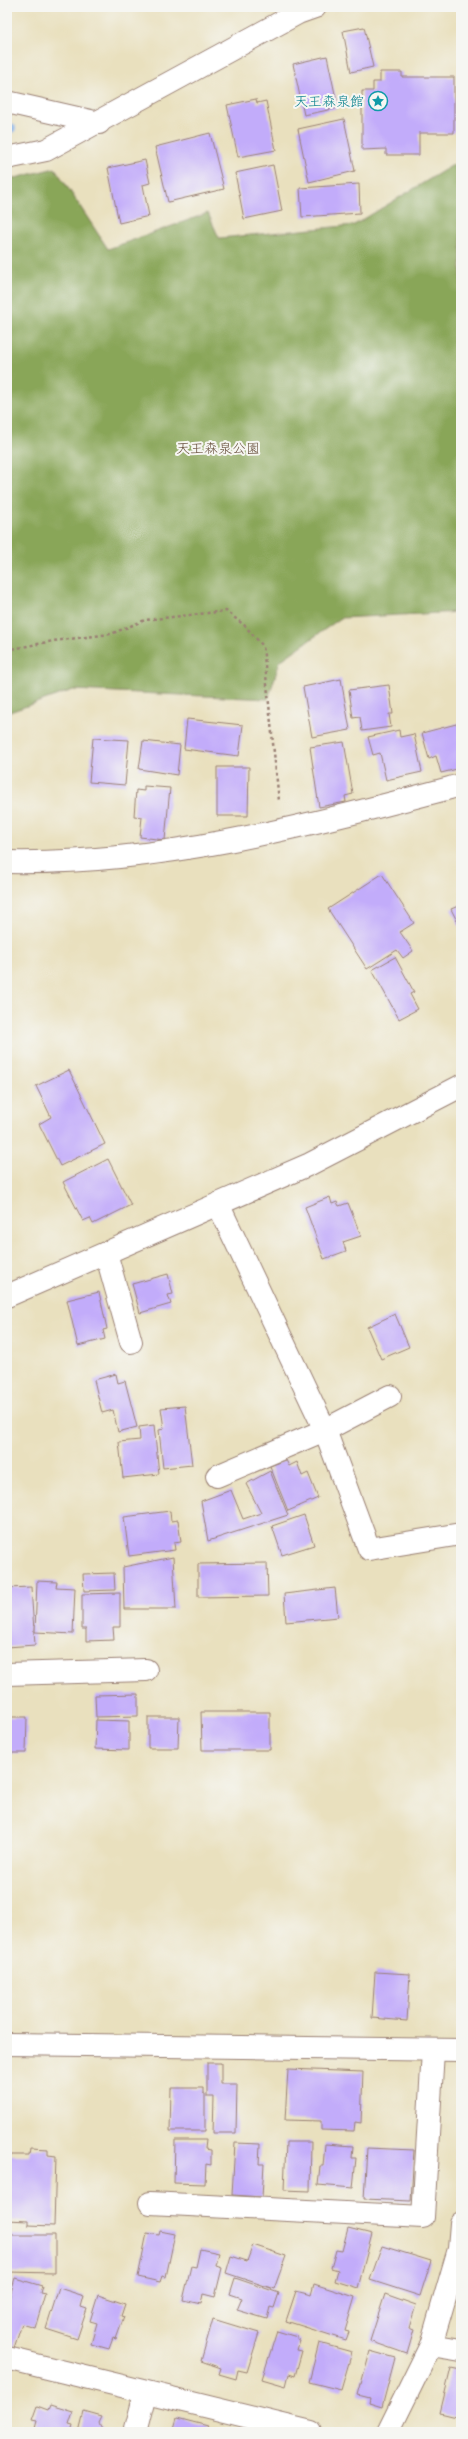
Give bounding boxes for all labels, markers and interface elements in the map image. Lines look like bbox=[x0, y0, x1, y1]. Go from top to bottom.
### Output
place icon: 天王森泉館 bbox=[367, 90, 389, 112]
place label: 天王森泉館 bbox=[294, 92, 364, 110]
park label: 天王森泉公園 bbox=[176, 439, 260, 457]

